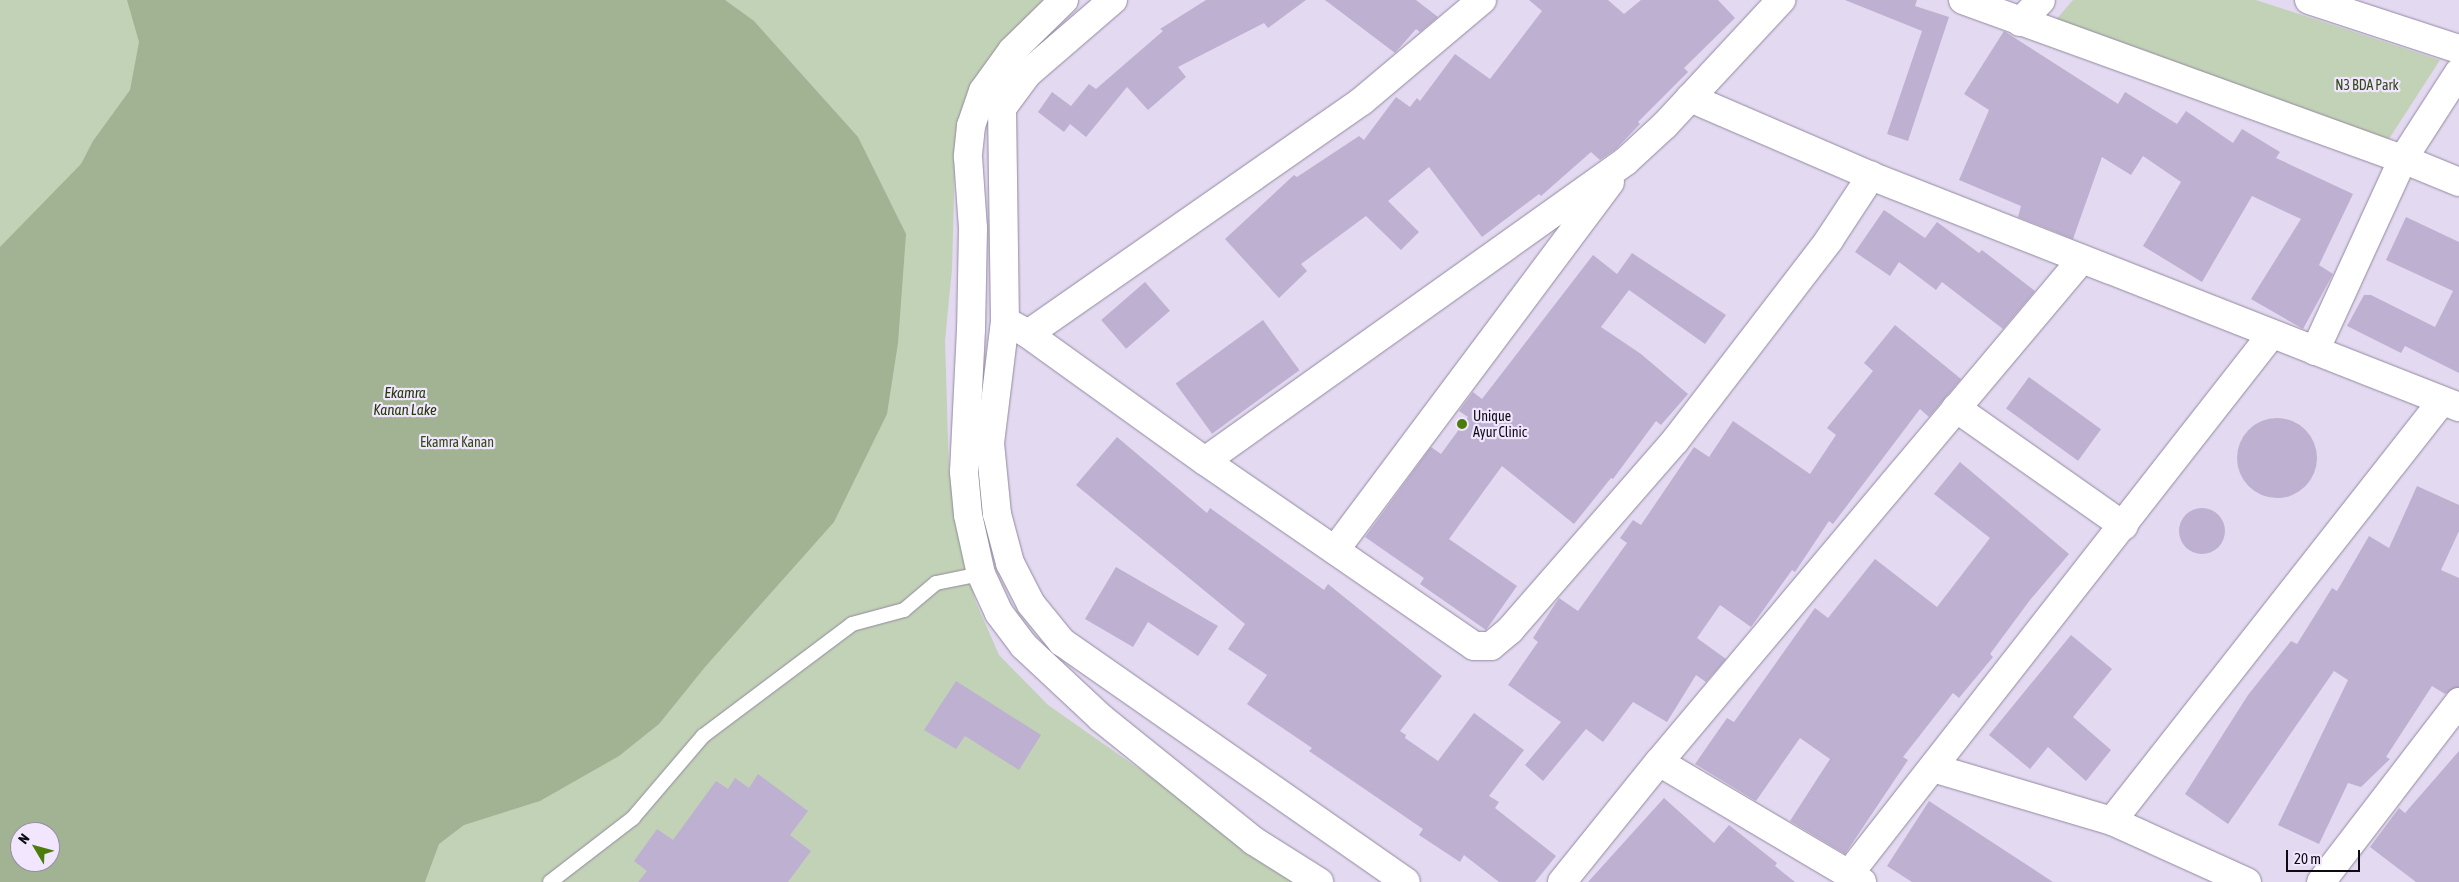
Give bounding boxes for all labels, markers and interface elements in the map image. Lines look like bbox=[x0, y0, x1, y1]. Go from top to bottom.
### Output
park label: N3 BDA Park bbox=[2335, 77, 2399, 93]
water label: Ekamra Kanan Lake bbox=[373, 383, 437, 418]
place label: Unique Ayur Clinic bbox=[1473, 408, 1527, 441]
marker: Unique Ayur Clinic bbox=[1455, 417, 1469, 431]
park label: Ekamra Kanan bbox=[420, 434, 494, 450]
north arrow bbox=[10, 822, 60, 872]
text: N bbox=[15, 830, 33, 847]
scale bar bbox=[2289, 840, 2363, 872]
text: 20 m bbox=[2294, 850, 2321, 867]

